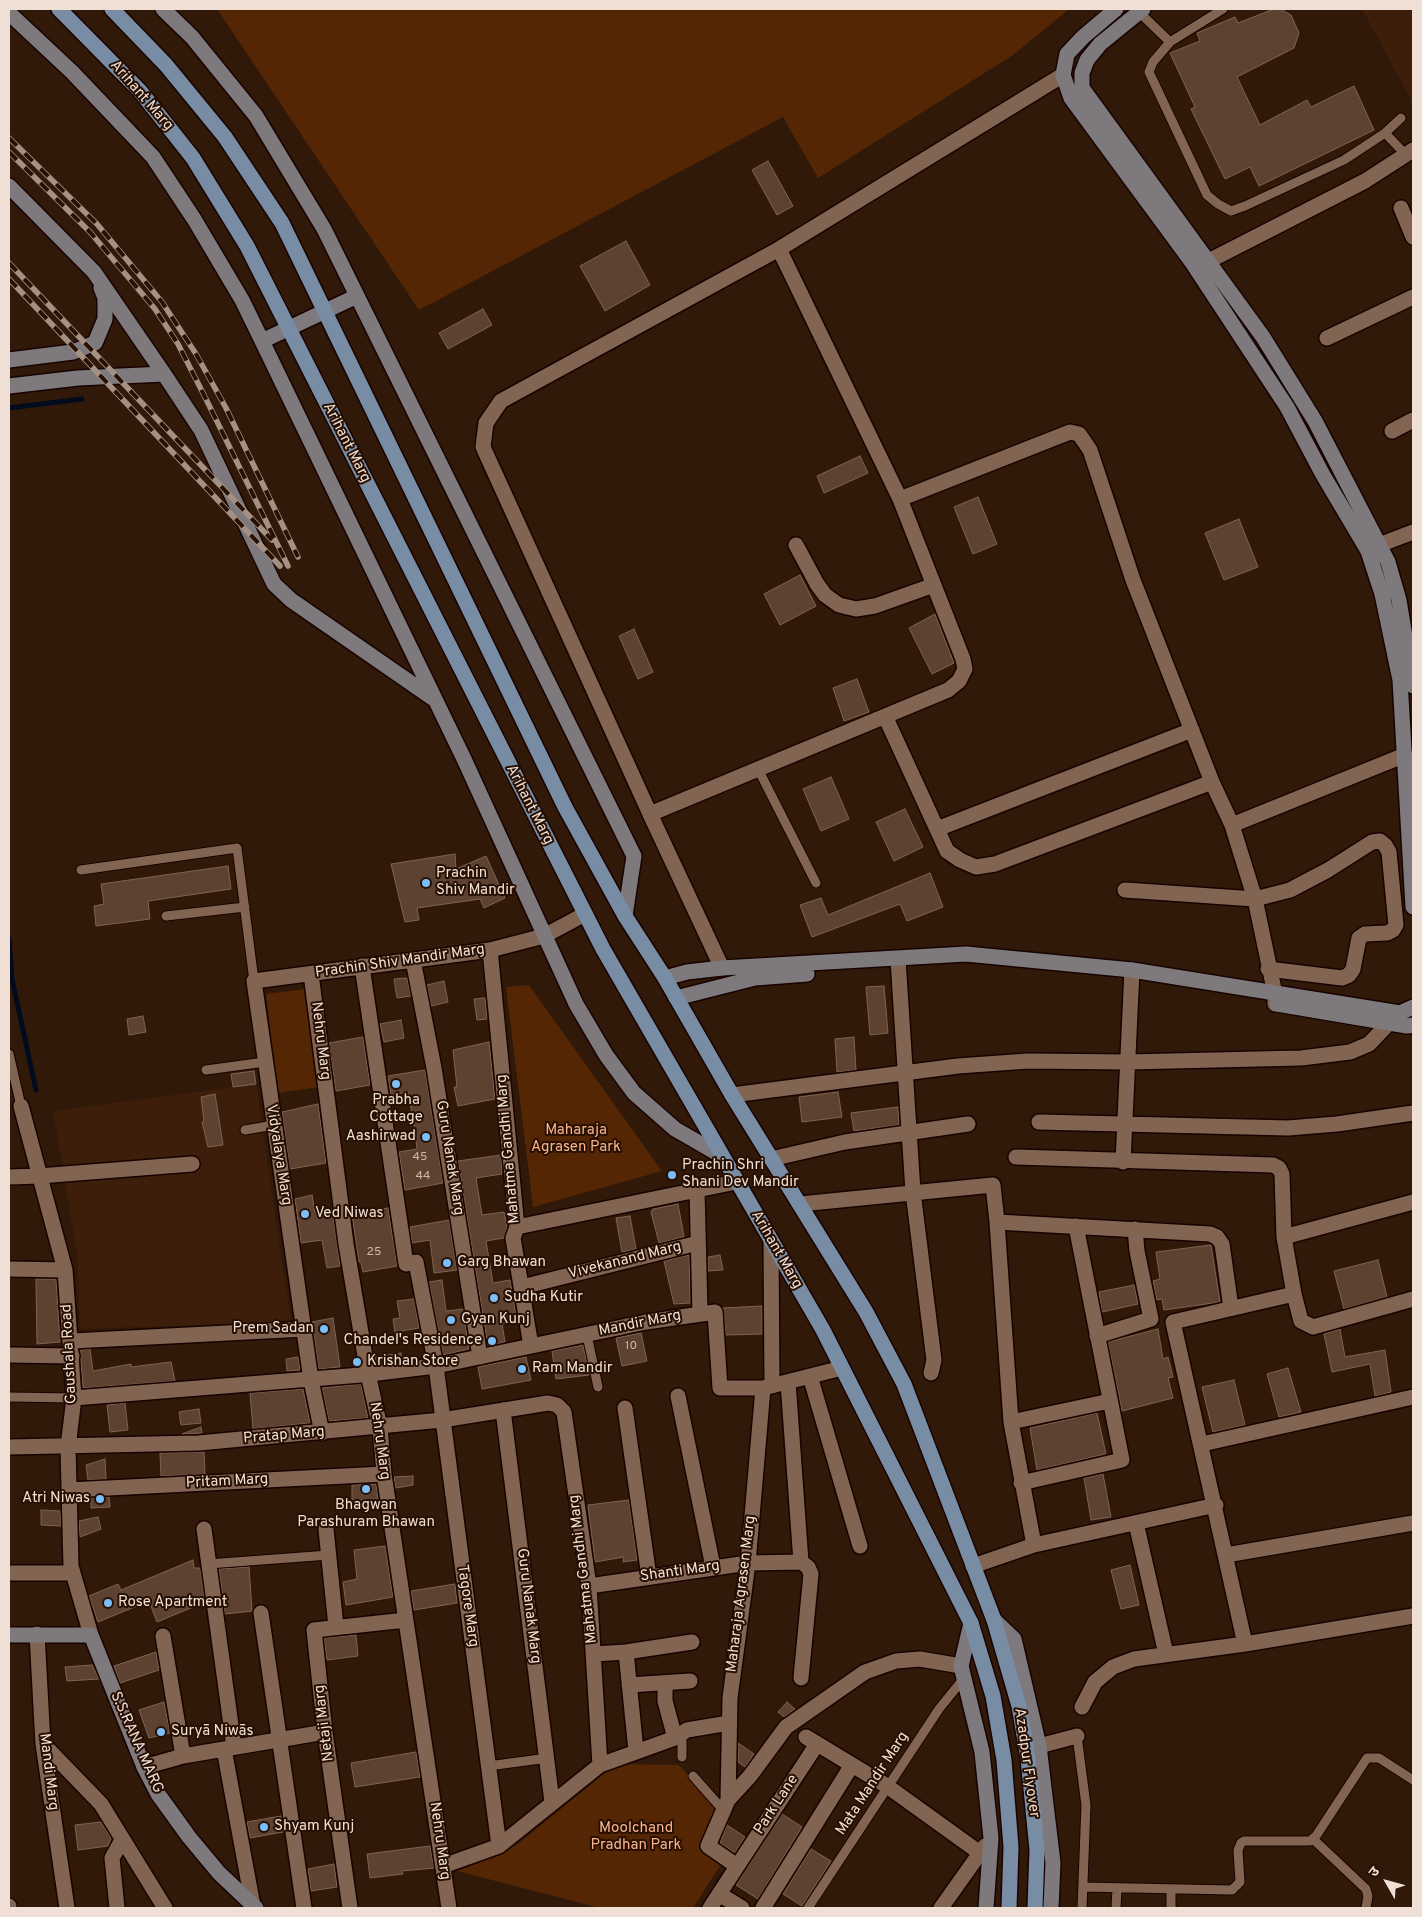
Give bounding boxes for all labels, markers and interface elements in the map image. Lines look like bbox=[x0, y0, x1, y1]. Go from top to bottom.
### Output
street label: Arihant Marg bbox=[106, 57, 176, 135]
street label: Arihant Marg bbox=[318, 400, 374, 486]
street label: Arihant Marg bbox=[501, 762, 557, 848]
place label: Prachin Shiv Mandir bbox=[436, 865, 515, 900]
marker: Prachin Shiv Mandir bbox=[420, 877, 432, 889]
street label: Prachin Shiv Mandir Marg bbox=[314, 941, 486, 983]
street label: Nehru Marg bbox=[306, 1001, 334, 1081]
street label: Mahatma Gandhi Marg bbox=[494, 1074, 524, 1224]
marker: Prabha Cottage bbox=[390, 1078, 402, 1090]
place label: Prabha Cottage bbox=[369, 1092, 423, 1127]
street label: Guru Nanak Marg bbox=[431, 1099, 467, 1217]
street label: Vidyalaya Marg bbox=[261, 1103, 295, 1207]
park label: Maharaja Agrasen Park bbox=[531, 1122, 621, 1157]
place label: Aashirwad bbox=[346, 1128, 416, 1146]
marker: Aashirwad bbox=[420, 1131, 432, 1143]
house number: 45 bbox=[413, 1151, 427, 1165]
place label: Prachin Shri Shani Dev Mandir bbox=[682, 1157, 799, 1192]
marker: Prachin Shri Shani Dev Mandir bbox=[666, 1169, 678, 1181]
house number: 44 bbox=[416, 1170, 430, 1184]
place label: Ved Niwas bbox=[315, 1205, 384, 1223]
marker: Ved Niwas bbox=[299, 1208, 311, 1220]
street label: Arihant Marg bbox=[746, 1208, 806, 1292]
street label: Vivekanand Marg bbox=[567, 1238, 683, 1284]
house number: 25 bbox=[367, 1246, 381, 1260]
place label: Garg Bhawan bbox=[457, 1254, 546, 1272]
marker: Garg Bhawan bbox=[441, 1257, 453, 1269]
place label: Sudha Kutir bbox=[504, 1289, 583, 1307]
marker: Sudha Kutir bbox=[488, 1292, 500, 1304]
street label: Gaushala Road bbox=[58, 1304, 82, 1404]
street label: Mandir Marg bbox=[597, 1307, 683, 1341]
place label: Gyan Kunj bbox=[461, 1311, 530, 1329]
marker: Gyan Kunj bbox=[445, 1314, 457, 1326]
place label: Prem Sadan bbox=[233, 1320, 314, 1338]
marker: Prem Sadan bbox=[318, 1323, 330, 1335]
place label: Chandel's Residence bbox=[343, 1332, 482, 1350]
marker: Chandel's Residence bbox=[486, 1335, 498, 1347]
house number: 10 bbox=[625, 1340, 637, 1354]
place label: Krishan Store bbox=[367, 1353, 458, 1371]
marker: Krishan Store bbox=[351, 1356, 363, 1368]
place label: Ram Mandir bbox=[532, 1360, 613, 1378]
marker: Ram Mandir bbox=[516, 1363, 528, 1375]
street label: Nehru Marg bbox=[365, 1401, 393, 1481]
street label: Pratap Marg bbox=[242, 1423, 326, 1449]
street label: Pritam Marg bbox=[185, 1471, 269, 1493]
marker: Bhagwan Parashuram Bhawan bbox=[360, 1483, 372, 1495]
place label: Atri Niwas bbox=[22, 1490, 90, 1508]
marker: Atri Niwas bbox=[94, 1493, 106, 1505]
street label: Mahatma Gandhi Marg bbox=[566, 1494, 602, 1644]
place label: Bhagwan Parashuram Bhawan bbox=[297, 1497, 435, 1532]
street label: Maharaja Agrasen Marg bbox=[723, 1515, 761, 1673]
street label: Guru Nanak Marg bbox=[512, 1547, 544, 1665]
street label: Shanti Marg bbox=[639, 1558, 721, 1586]
street label: Tagore Marg bbox=[452, 1564, 482, 1648]
place label: Rose Apartment bbox=[118, 1594, 227, 1612]
marker: Rose Apartment bbox=[102, 1597, 114, 1609]
street label: Netaji Marg bbox=[311, 1684, 339, 1762]
street label: S.S.RANA MARG bbox=[106, 1689, 166, 1797]
street label: Azadpur Flyover bbox=[1009, 1707, 1043, 1819]
place label: Suryā Niwās bbox=[171, 1723, 253, 1741]
marker: Suryā Niwās bbox=[155, 1726, 167, 1738]
street label: Mata Mandir Marg bbox=[833, 1729, 913, 1839]
street label: Mandi Marg bbox=[34, 1732, 62, 1812]
street label: Park Lane bbox=[751, 1772, 803, 1838]
street label: Nehru Marg bbox=[425, 1801, 453, 1881]
place label: Shyam Kunj bbox=[274, 1818, 354, 1836]
park label: Moolchand Pradhan Park bbox=[590, 1820, 682, 1855]
marker: Shyam Kunj bbox=[258, 1821, 270, 1833]
north arrow bbox=[1362, 1857, 1412, 1907]
text: उ bbox=[1366, 1864, 1384, 1881]

